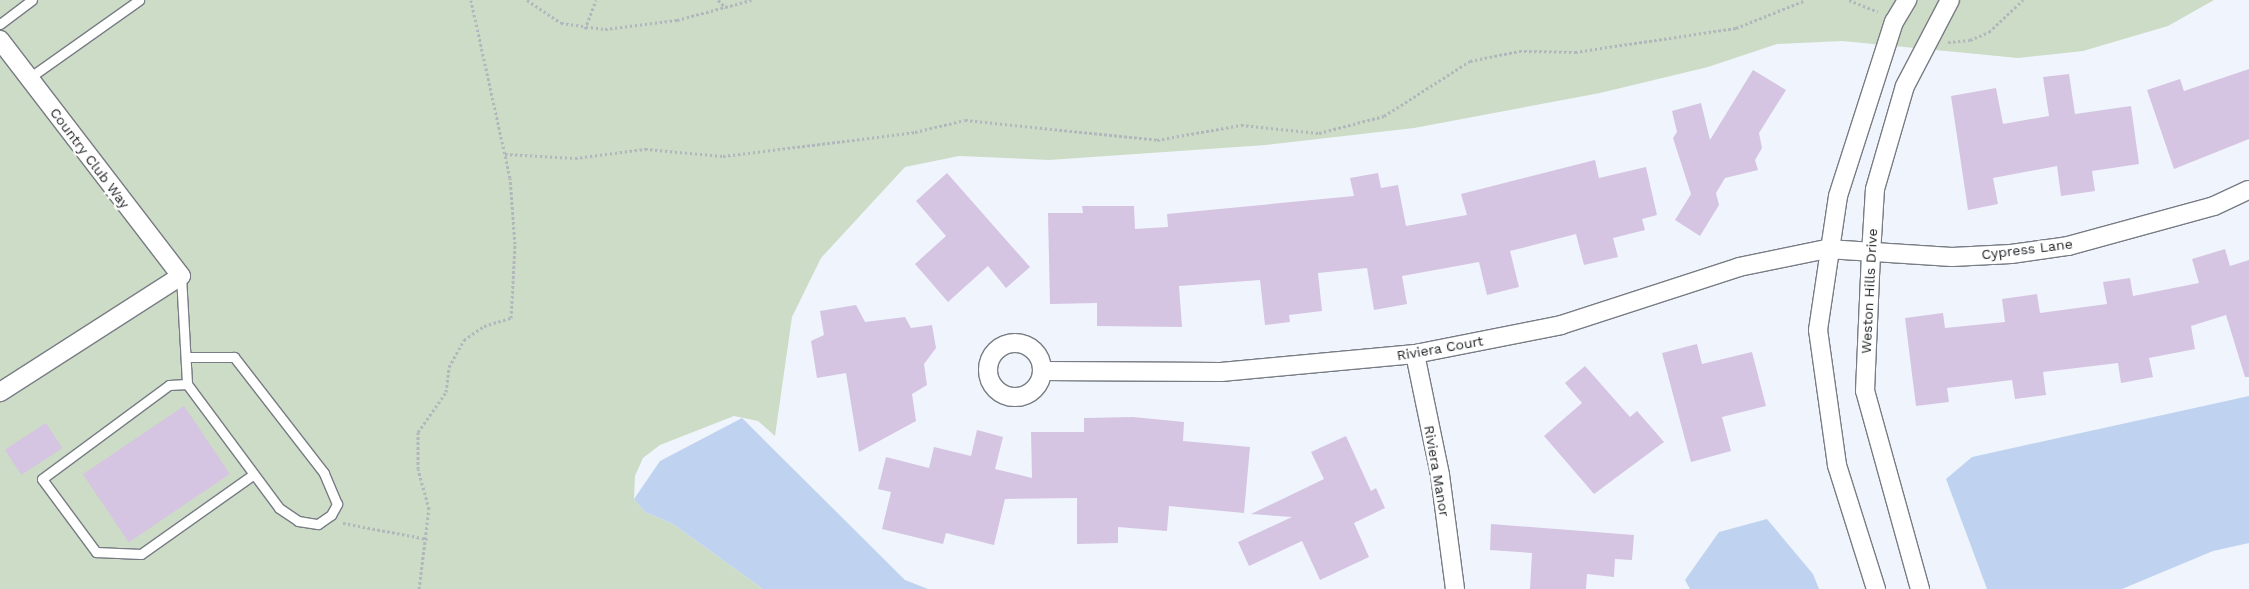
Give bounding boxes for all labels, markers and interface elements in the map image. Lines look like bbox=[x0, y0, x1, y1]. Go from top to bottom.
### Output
street label: Country Club Way bbox=[46, 104, 134, 212]
street label: Weston Hills Drive bbox=[1857, 228, 1881, 354]
street label: Cypress Lane bbox=[1980, 235, 2074, 263]
street label: Riviera Court bbox=[1395, 332, 1485, 364]
street label: Riviera Manor bbox=[1421, 424, 1453, 518]

